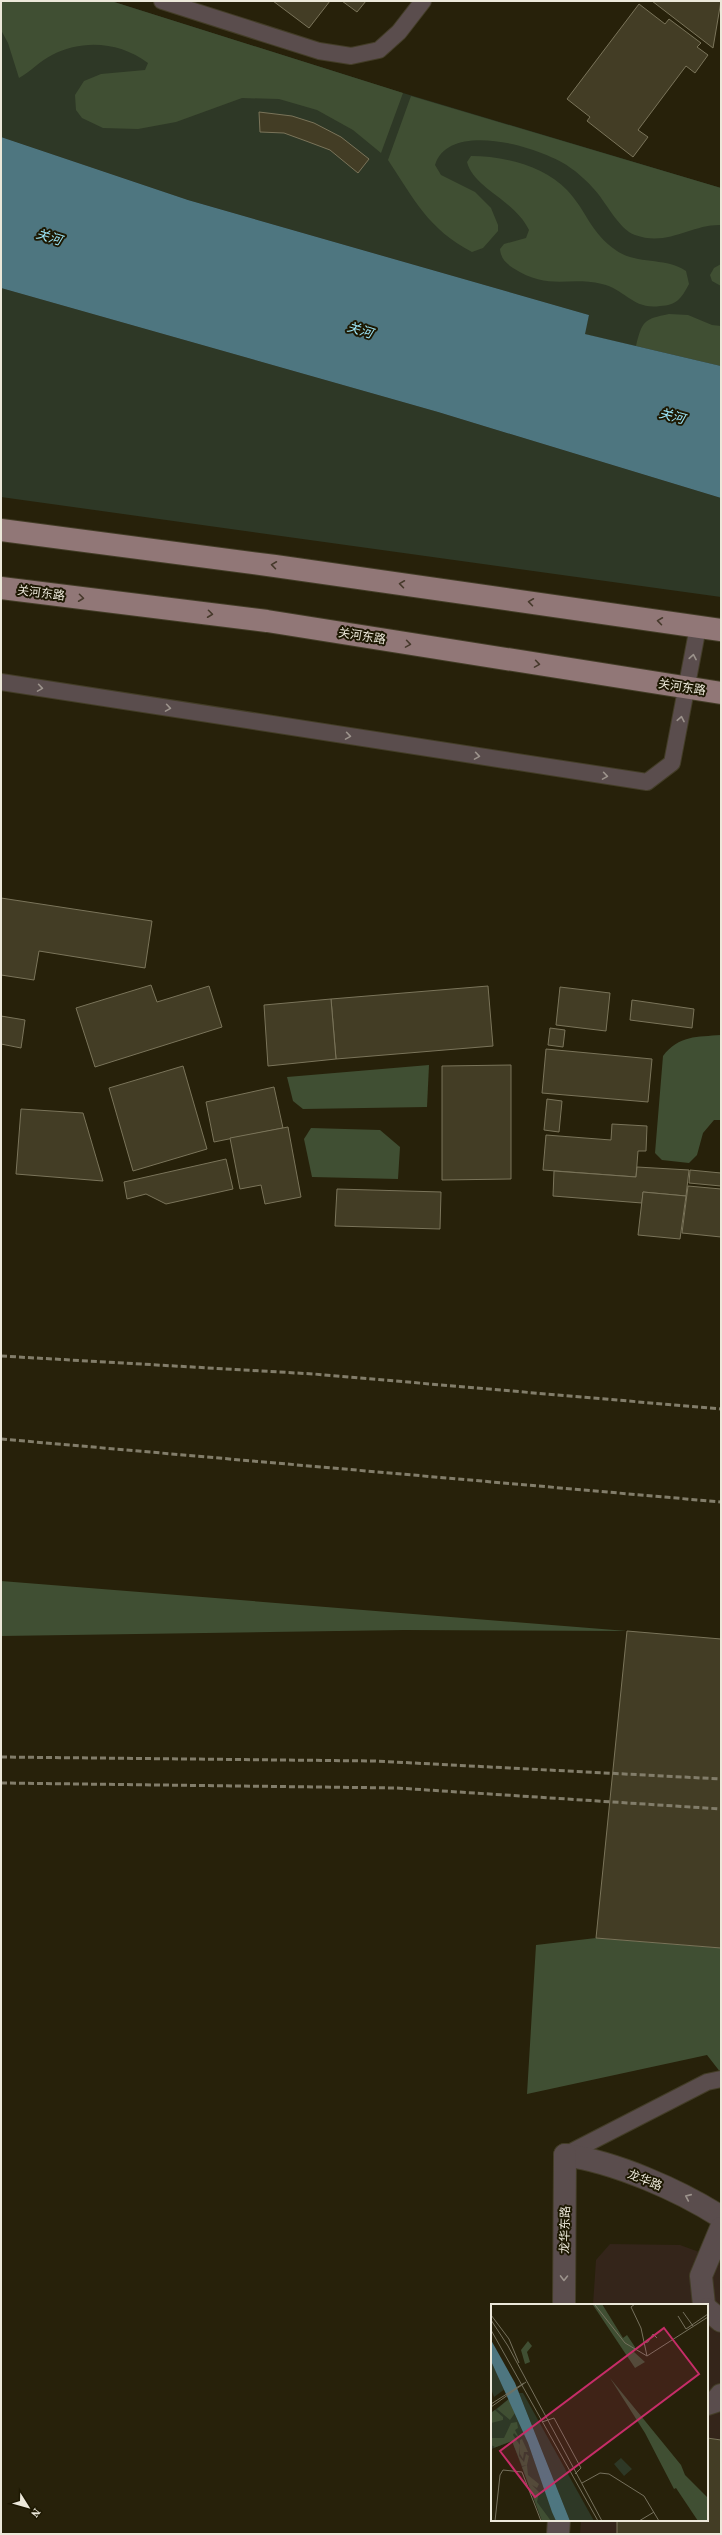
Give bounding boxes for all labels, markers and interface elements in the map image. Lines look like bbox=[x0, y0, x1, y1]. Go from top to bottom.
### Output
water label: 关河 bbox=[34, 225, 67, 250]
water label: 关河 bbox=[345, 318, 378, 343]
water label: 关河 bbox=[657, 404, 690, 428]
one-way arrow bbox=[271, 561, 277, 570]
one-way arrow bbox=[399, 580, 405, 589]
street label: 关河东路 bbox=[16, 582, 66, 604]
one-way arrow bbox=[78, 593, 84, 602]
one-way arrow bbox=[528, 598, 534, 607]
one-way arrow bbox=[207, 609, 213, 618]
one-way arrow bbox=[657, 617, 663, 626]
street label: 关河东路 bbox=[337, 624, 387, 648]
one-way arrow bbox=[405, 639, 411, 648]
one-way arrow bbox=[688, 654, 696, 660]
one-way arrow bbox=[533, 659, 540, 668]
street label: 关河东路 bbox=[657, 675, 707, 699]
one-way arrow bbox=[36, 683, 43, 692]
one-way arrow bbox=[165, 703, 171, 712]
one-way arrow bbox=[677, 716, 685, 722]
one-way arrow bbox=[345, 731, 351, 740]
one-way arrow bbox=[474, 751, 480, 760]
one-way arrow bbox=[602, 771, 608, 780]
street label: 龙华路 bbox=[625, 2166, 665, 2194]
one-way arrow bbox=[684, 2194, 692, 2202]
street label: 龙华东路 bbox=[557, 2206, 573, 2254]
one-way arrow bbox=[560, 2275, 568, 2281]
inset map bbox=[491, 2304, 708, 2521]
north arrow bbox=[8, 2487, 48, 2527]
text: N bbox=[27, 2505, 44, 2520]

